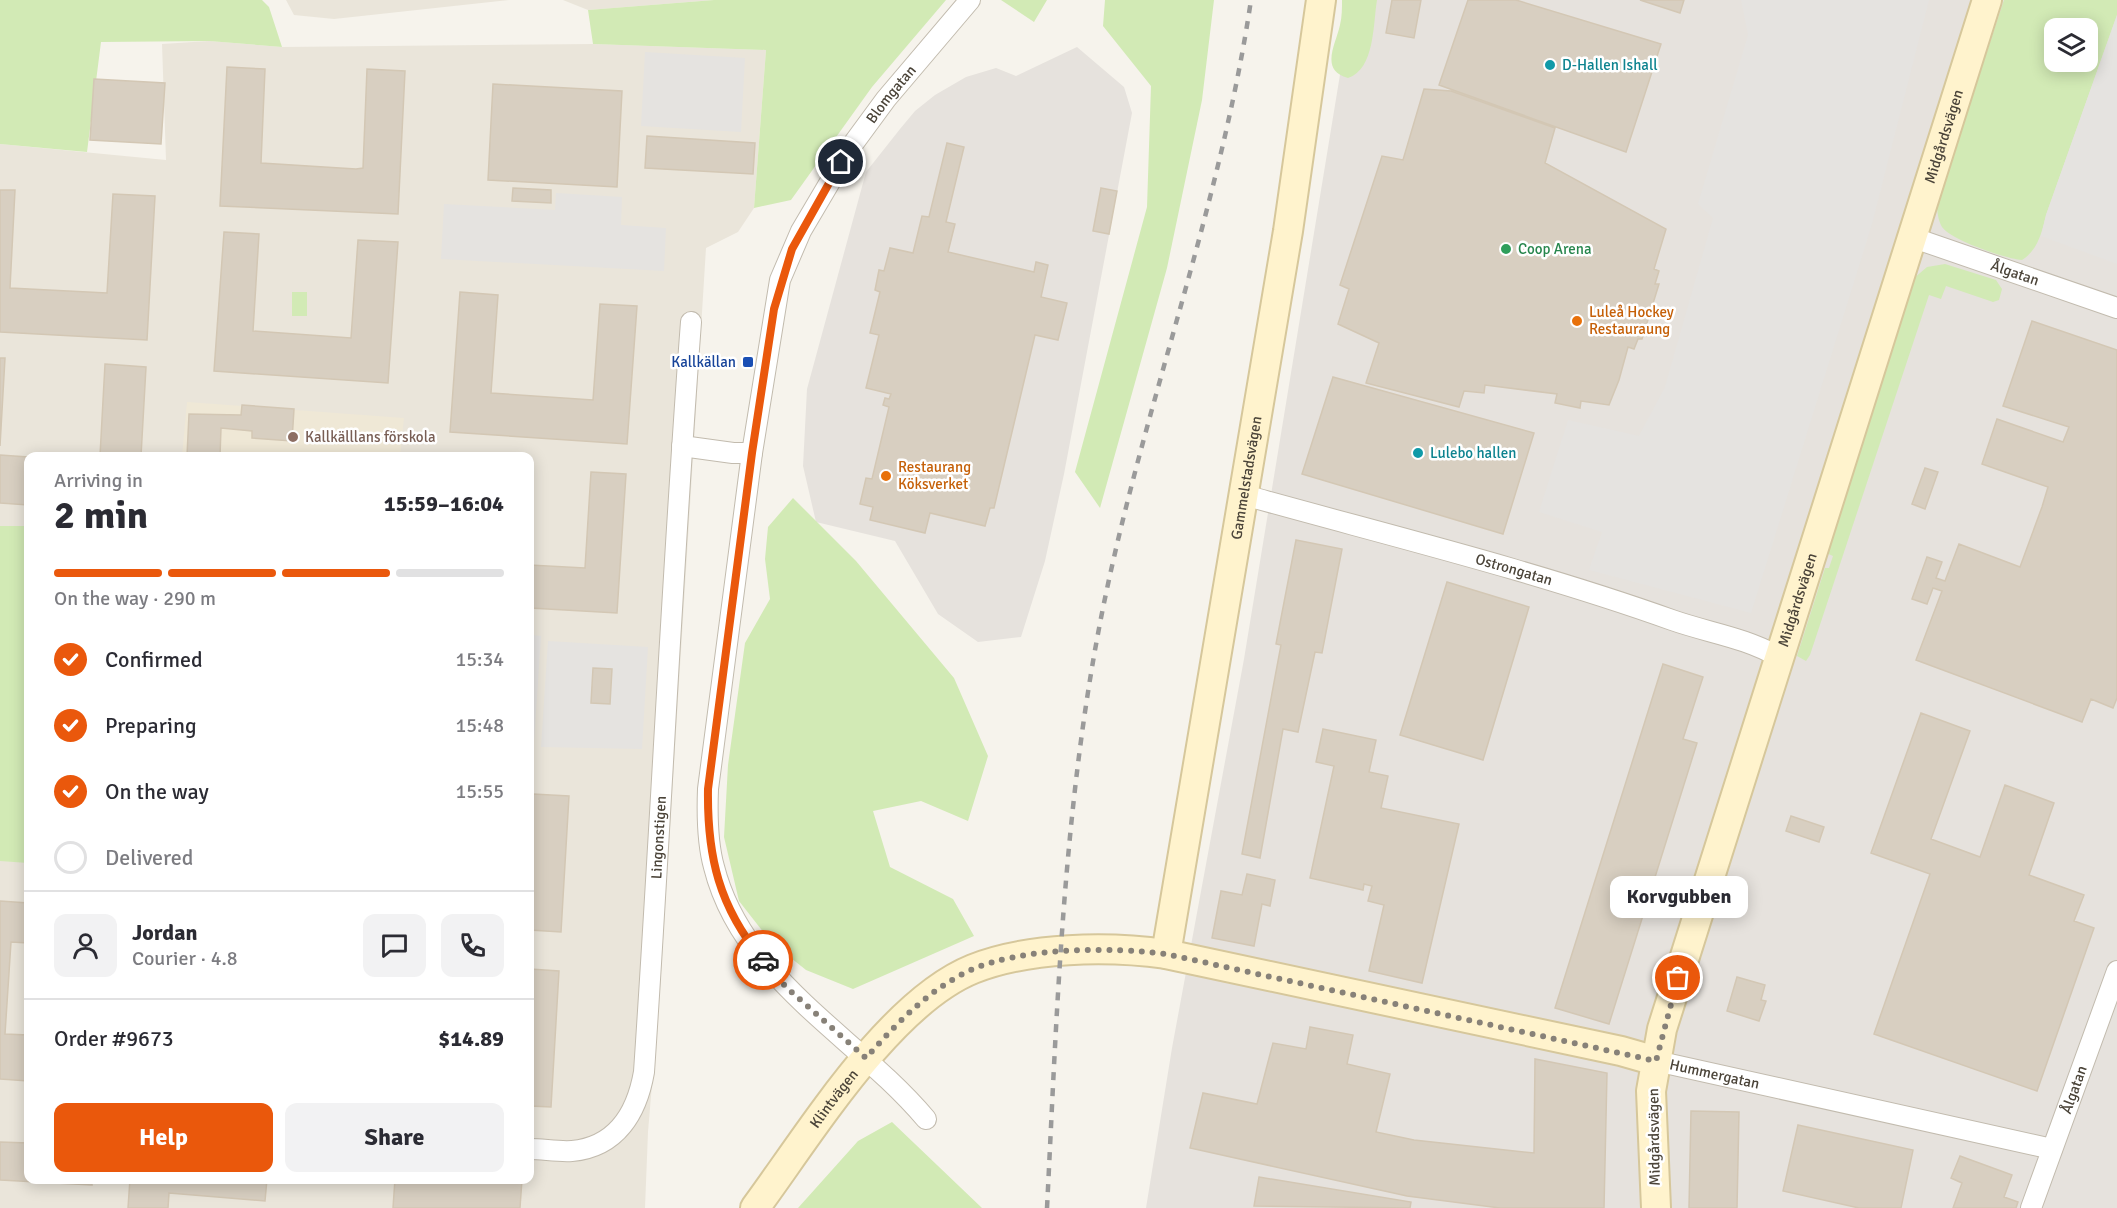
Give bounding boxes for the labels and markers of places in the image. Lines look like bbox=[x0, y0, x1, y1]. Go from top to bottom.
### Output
place label: D-Hallen Ishall bbox=[1562, 56, 1658, 74]
marker: D-Hallen Ishall bbox=[1543, 58, 1557, 72]
pin bbox=[815, 136, 866, 187]
place label: Coop Arena bbox=[1518, 240, 1592, 258]
marker: Coop Arena bbox=[1499, 242, 1513, 256]
place label: Luleå Hockey Restauraung bbox=[1589, 303, 1674, 338]
marker: Luleå Hockey Restauraung bbox=[1570, 314, 1584, 328]
place label: Kallkällan bbox=[671, 353, 736, 371]
marker: Kallkällan bbox=[741, 355, 755, 369]
place label: Kallkälllans förskola bbox=[305, 428, 436, 446]
marker: Kallkälllans förskola bbox=[286, 430, 300, 444]
place label: Lulebo hallen bbox=[1430, 444, 1516, 462]
marker: Lulebo hallen bbox=[1411, 446, 1425, 460]
place label: Restaurang Köksverket bbox=[898, 458, 971, 493]
marker: Restaurang Köksverket bbox=[879, 469, 893, 483]
callout: Korvgubben bbox=[1609, 876, 1747, 918]
pin bbox=[1652, 952, 1703, 1003]

